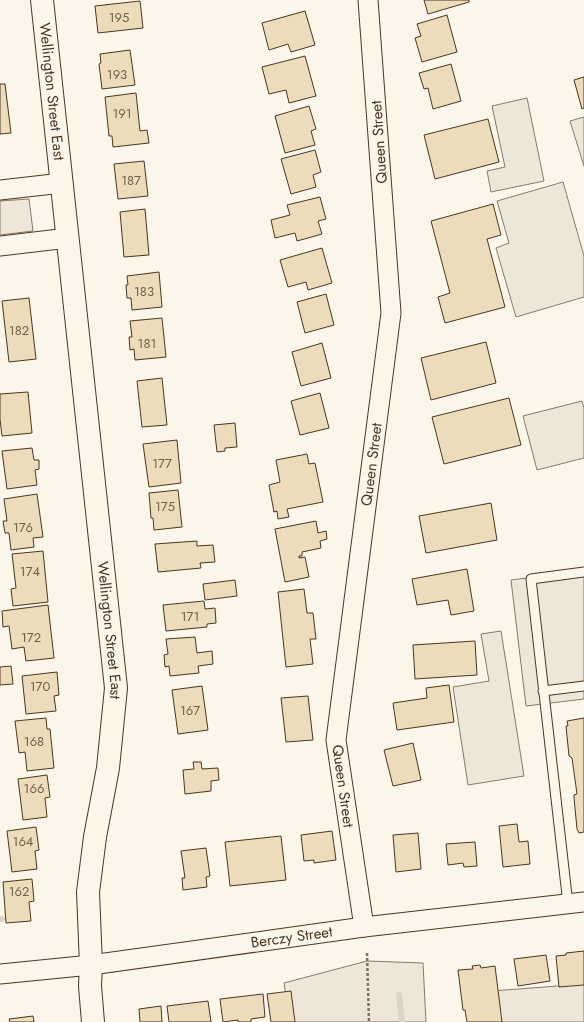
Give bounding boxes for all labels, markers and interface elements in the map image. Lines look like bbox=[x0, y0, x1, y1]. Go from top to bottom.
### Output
house number: 195 bbox=[109, 8, 129, 27]
street label: Wellington Street East bbox=[34, 22, 70, 162]
house number: 193 bbox=[107, 65, 127, 84]
street label: Queen Street bbox=[365, 99, 393, 184]
house number: 191 bbox=[112, 104, 132, 123]
house number: 187 bbox=[121, 171, 141, 190]
house number: 183 bbox=[134, 282, 154, 301]
house number: 182 bbox=[9, 321, 29, 340]
house number: 181 bbox=[138, 334, 156, 353]
street label: Queen Street bbox=[355, 421, 388, 507]
house number: 177 bbox=[152, 454, 172, 473]
house number: 175 bbox=[155, 497, 175, 516]
house number: 176 bbox=[13, 518, 33, 537]
street label: Wellington Street East bbox=[91, 560, 127, 701]
house number: 174 bbox=[20, 562, 41, 581]
house number: 171 bbox=[181, 607, 199, 626]
house number: 172 bbox=[21, 628, 41, 647]
house number: 170 bbox=[30, 677, 50, 696]
house number: 167 bbox=[180, 701, 200, 720]
house number: 168 bbox=[24, 732, 44, 751]
street label: Queen Street bbox=[326, 743, 360, 829]
house number: 166 bbox=[24, 779, 44, 798]
house number: 164 bbox=[13, 832, 34, 851]
house number: 162 bbox=[9, 882, 29, 901]
street label: Berczy Street bbox=[249, 920, 334, 954]

